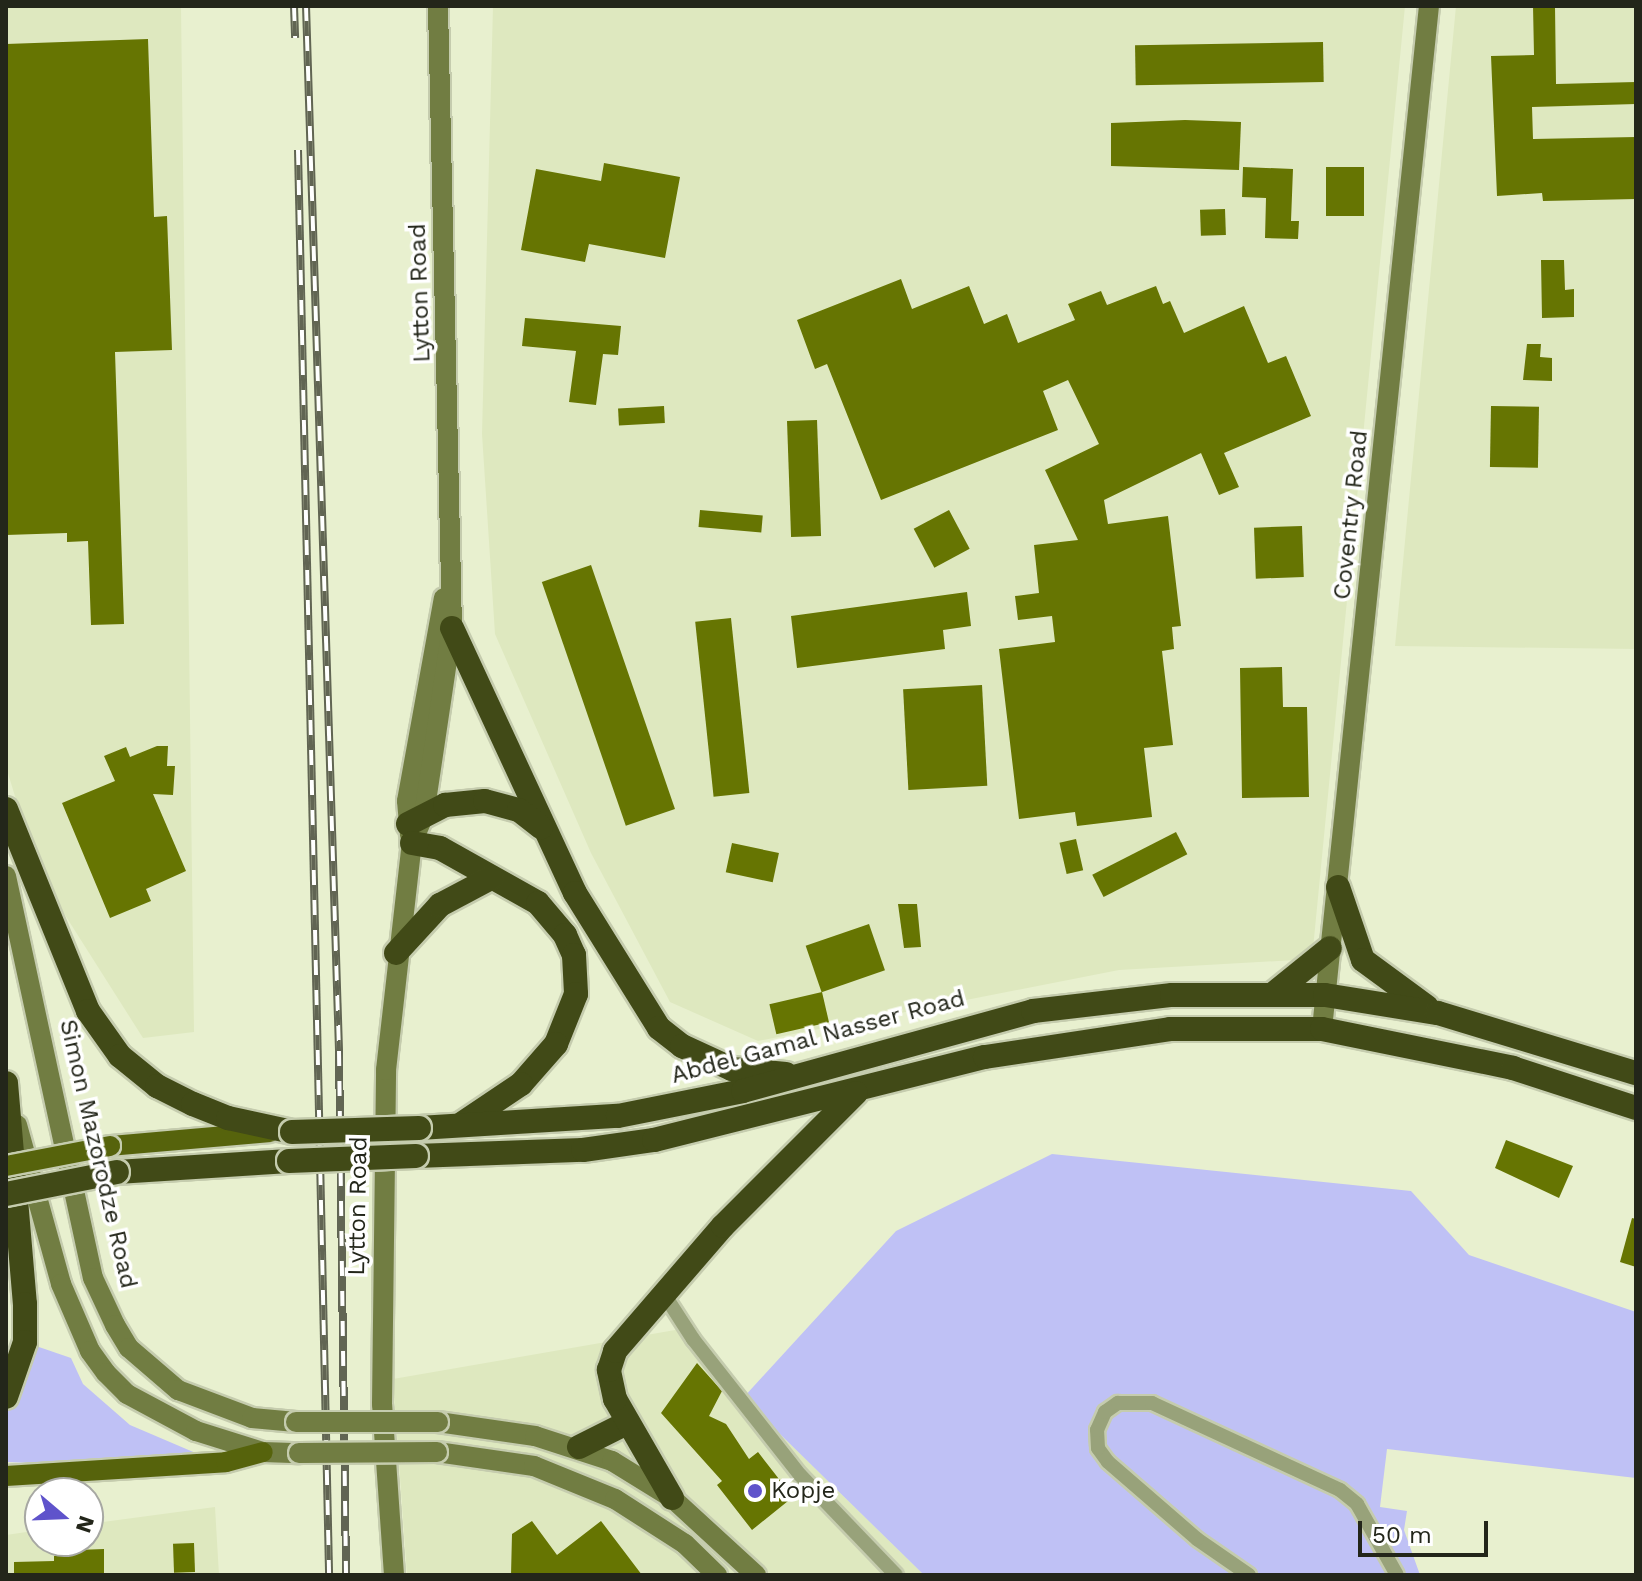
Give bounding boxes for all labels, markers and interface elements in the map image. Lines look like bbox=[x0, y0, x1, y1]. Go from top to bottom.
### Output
street label: Lytton Road bbox=[403, 223, 437, 363]
street label: Coventry Road bbox=[1328, 429, 1374, 601]
street label: Abdel Gamal Nasser Road bbox=[667, 984, 969, 1090]
street label: Simon Mazorodze Road bbox=[53, 1017, 143, 1291]
street label: Lytton Road bbox=[342, 1136, 374, 1276]
north arrow bbox=[24, 1477, 104, 1557]
place label: Kopje bbox=[771, 1477, 835, 1505]
marker: Kopje bbox=[746, 1482, 764, 1500]
scale bar bbox=[1362, 1505, 1492, 1555]
text: N bbox=[71, 1513, 100, 1536]
text: 50 m bbox=[1372, 1521, 1432, 1549]

